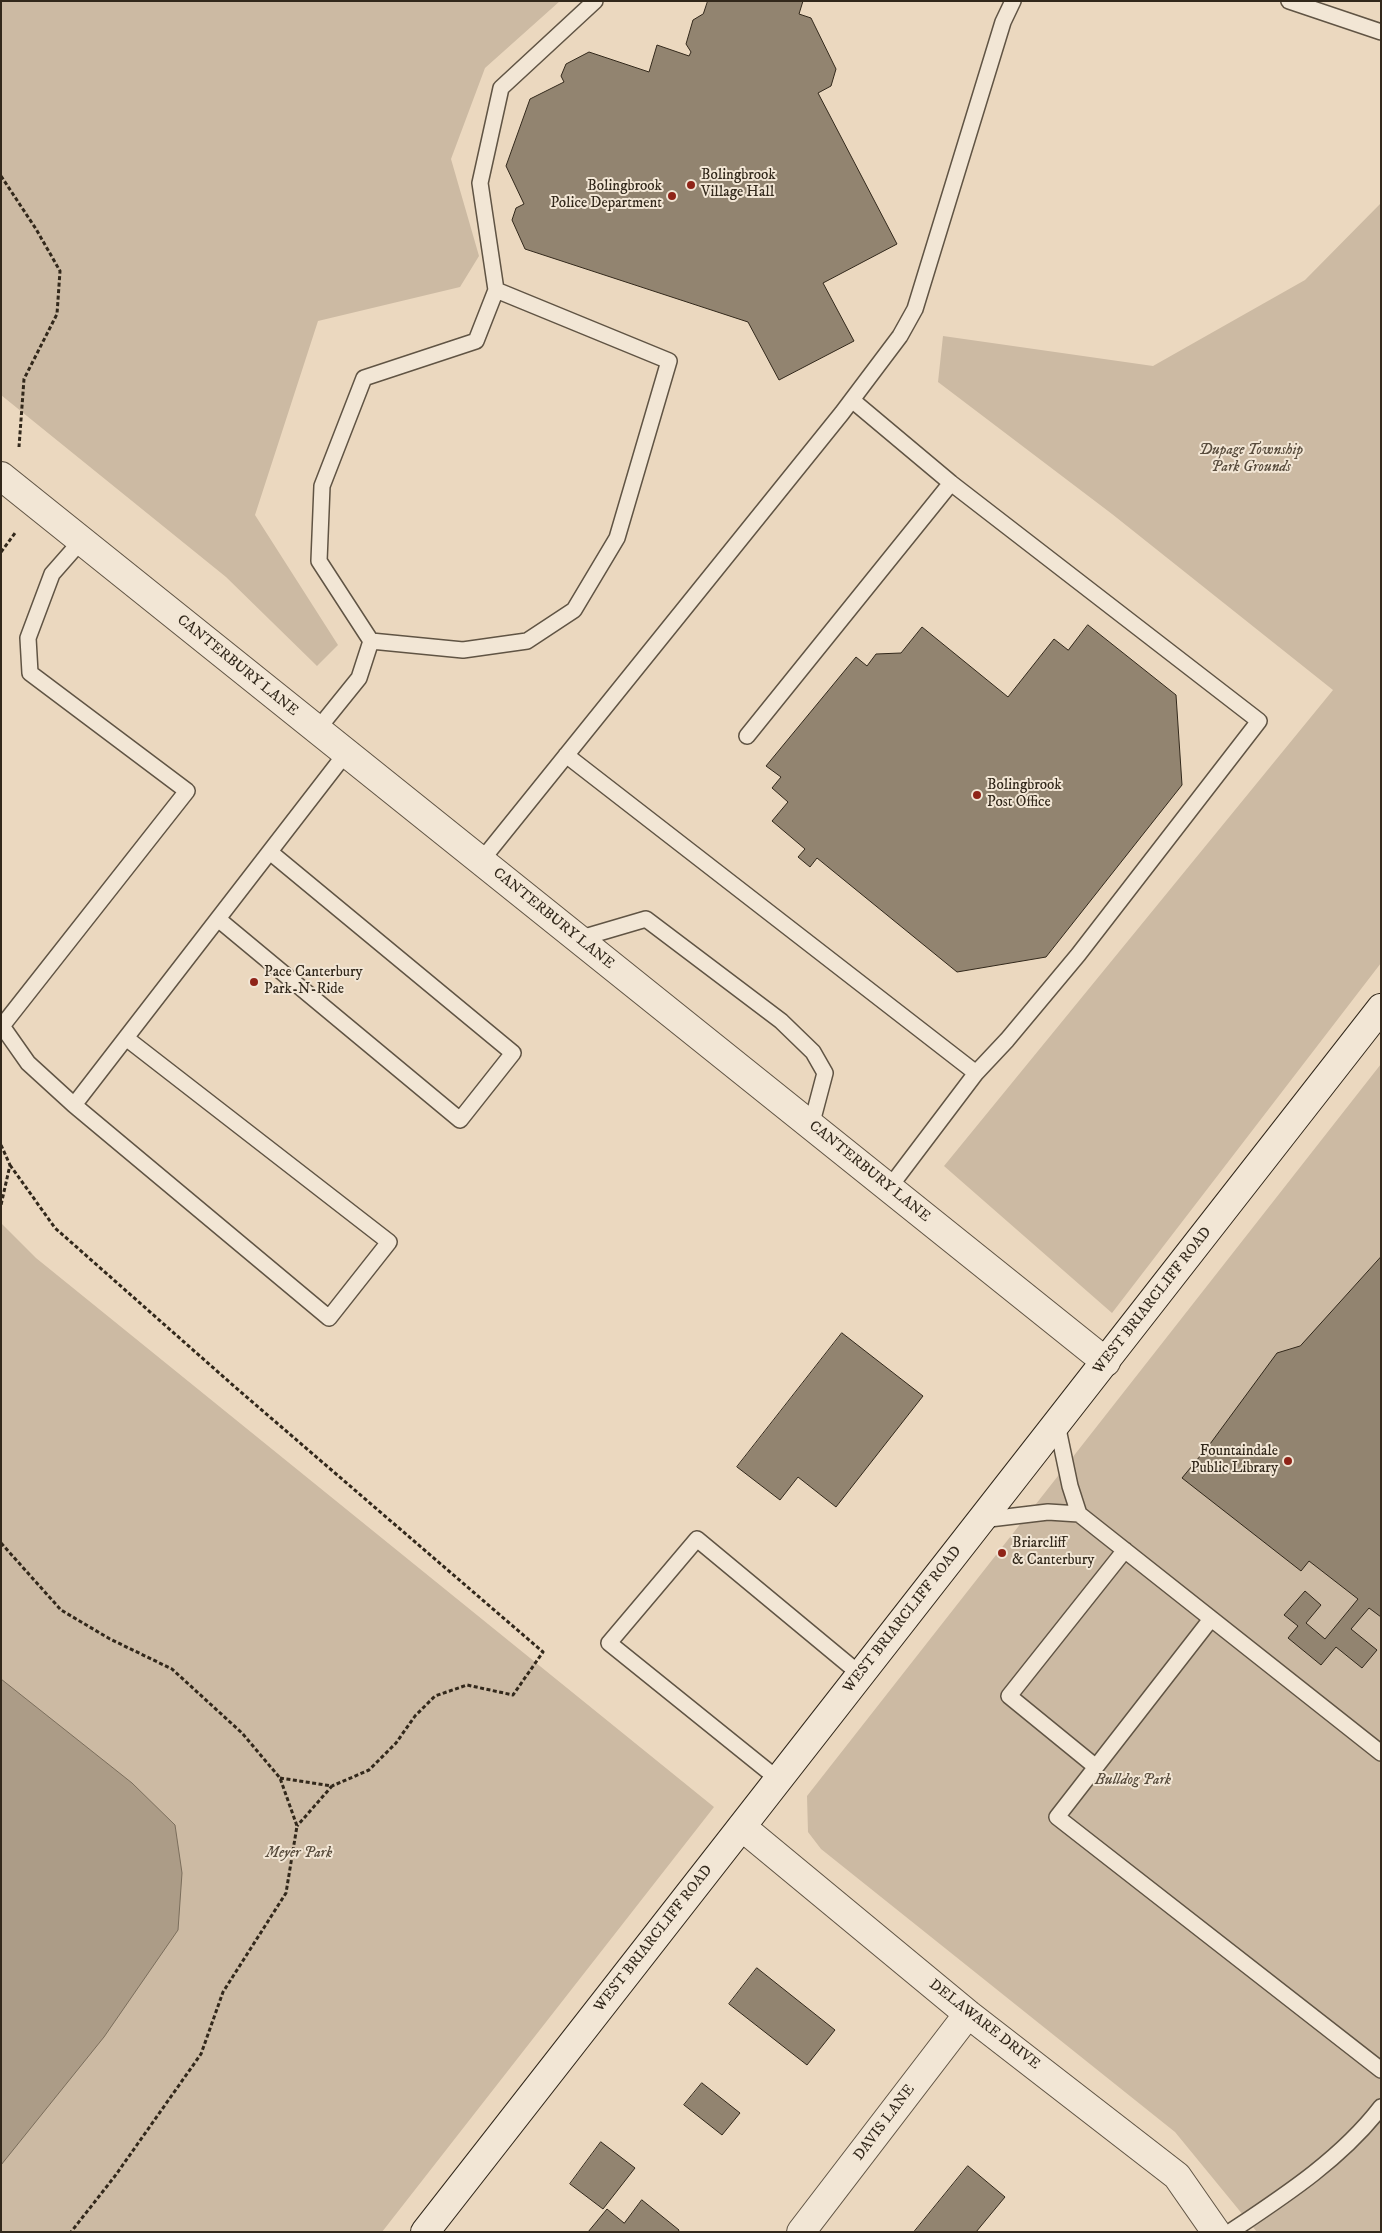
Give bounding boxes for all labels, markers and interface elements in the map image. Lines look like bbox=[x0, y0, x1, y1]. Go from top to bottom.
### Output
place label: Bolingbrook Village Hall bbox=[701, 167, 776, 202]
place label: Bolingbrook Police Department bbox=[550, 178, 662, 213]
marker: Bolingbrook Village Hall bbox=[685, 179, 697, 191]
marker: Bolingbrook Police Department bbox=[666, 190, 678, 202]
park label: Dupage Township Park Grounds bbox=[1199, 442, 1303, 477]
street label: CANTERBURY LANE bbox=[173, 612, 301, 720]
place label: Bolingbrook Post Office bbox=[987, 777, 1062, 812]
marker: Bolingbrook Post Office bbox=[971, 789, 983, 801]
street label: CANTERBURY LANE bbox=[489, 865, 617, 973]
place label: Pace Canterbury Park-N-Ride bbox=[264, 964, 363, 999]
marker: Pace Canterbury Park-N-Ride bbox=[248, 976, 260, 988]
street label: CANTERBURY LANE bbox=[805, 1118, 933, 1226]
street label: WEST BRIARCLIFF ROAD bbox=[1090, 1224, 1216, 1378]
place label: Fountaindale Public Library bbox=[1191, 1443, 1278, 1478]
marker: Fountaindale Public Library bbox=[1282, 1455, 1294, 1467]
place label: Briarcliff & Canterbury bbox=[1012, 1535, 1094, 1570]
street label: WEST BRIARCLIFF ROAD bbox=[840, 1543, 966, 1697]
marker: Briarcliff & Canterbury bbox=[996, 1547, 1008, 1559]
park label: Bulldog Park bbox=[1095, 1772, 1171, 1790]
park label: Meyer Park bbox=[266, 1845, 332, 1863]
street label: WEST BRIARCLIFF ROAD bbox=[591, 1862, 717, 2016]
street label: DELAWARE DRIVE bbox=[925, 1976, 1043, 2074]
street label: DAVIS LANE bbox=[851, 2081, 919, 2165]

